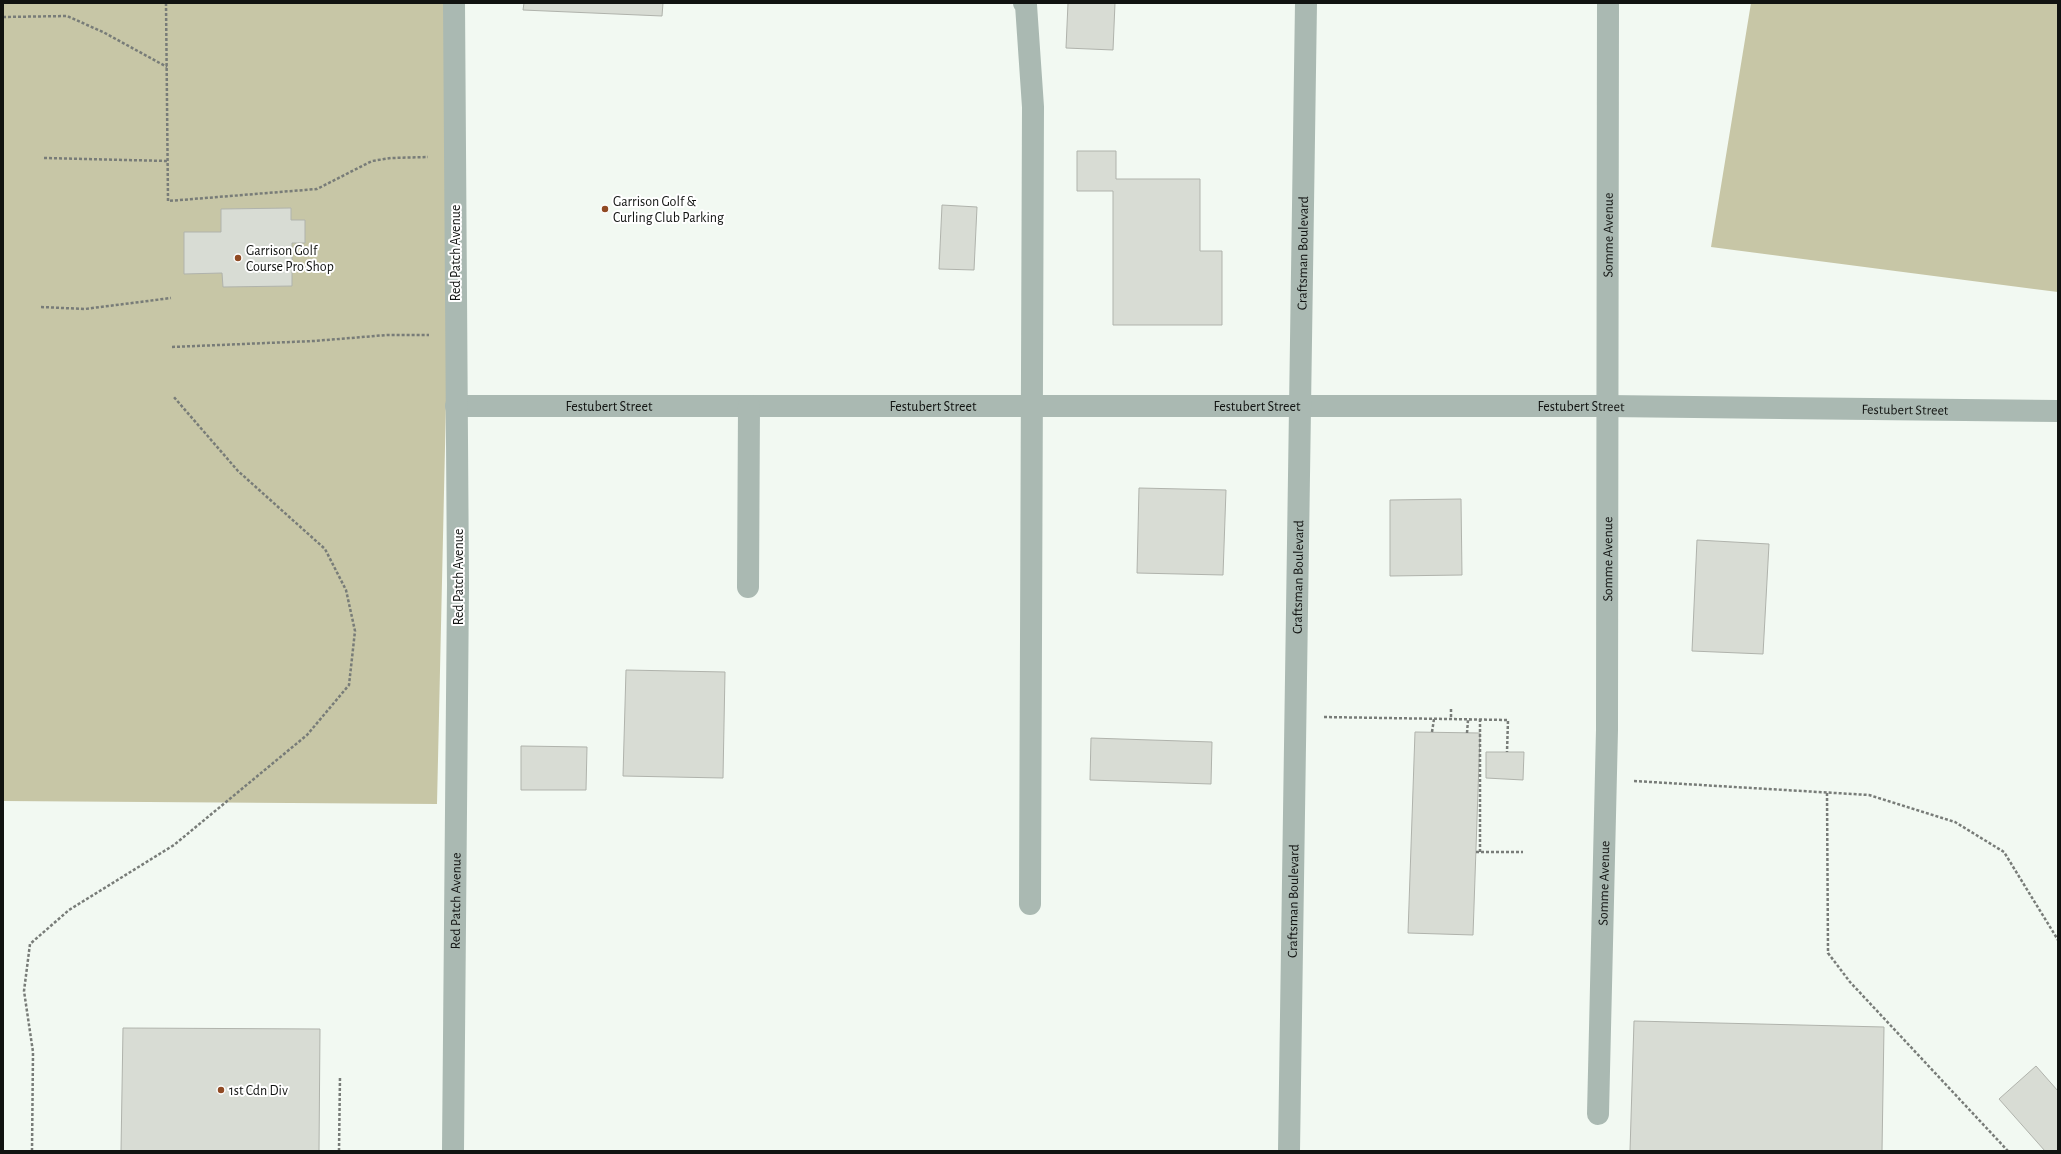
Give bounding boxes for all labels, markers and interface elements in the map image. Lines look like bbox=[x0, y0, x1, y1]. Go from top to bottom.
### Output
street label: Somme Avenue bbox=[1602, 193, 1616, 278]
place label: Garrison Golf & Curling Club Parking bbox=[613, 195, 724, 225]
street label: Craftsman Boulevard bbox=[1295, 196, 1311, 310]
marker: Garrison Golf & Curling Club Parking bbox=[600, 204, 610, 214]
street label: Red Patch Avenue bbox=[449, 205, 463, 301]
place label: Garrison Golf Course Pro Shop bbox=[246, 244, 334, 274]
marker: Garrison Golf Course Pro Shop bbox=[233, 253, 243, 263]
street label: Festubert Street bbox=[566, 400, 653, 414]
street label: Festubert Street bbox=[890, 400, 977, 414]
street label: Festubert Street bbox=[1214, 400, 1301, 414]
street label: Festubert Street bbox=[1538, 400, 1625, 414]
street label: Festubert Street bbox=[1861, 403, 1949, 418]
street label: Somme Avenue bbox=[1601, 517, 1615, 602]
street label: Craftsman Boulevard bbox=[1291, 520, 1306, 634]
street label: Red Patch Avenue bbox=[452, 529, 466, 625]
street label: Somme Avenue bbox=[1596, 840, 1612, 926]
street label: Craftsman Boulevard bbox=[1286, 844, 1302, 958]
street label: Red Patch Avenue bbox=[449, 853, 464, 950]
place label: 1st Cdn Div bbox=[229, 1084, 288, 1098]
marker: 1st Cdn Div bbox=[216, 1085, 226, 1095]

